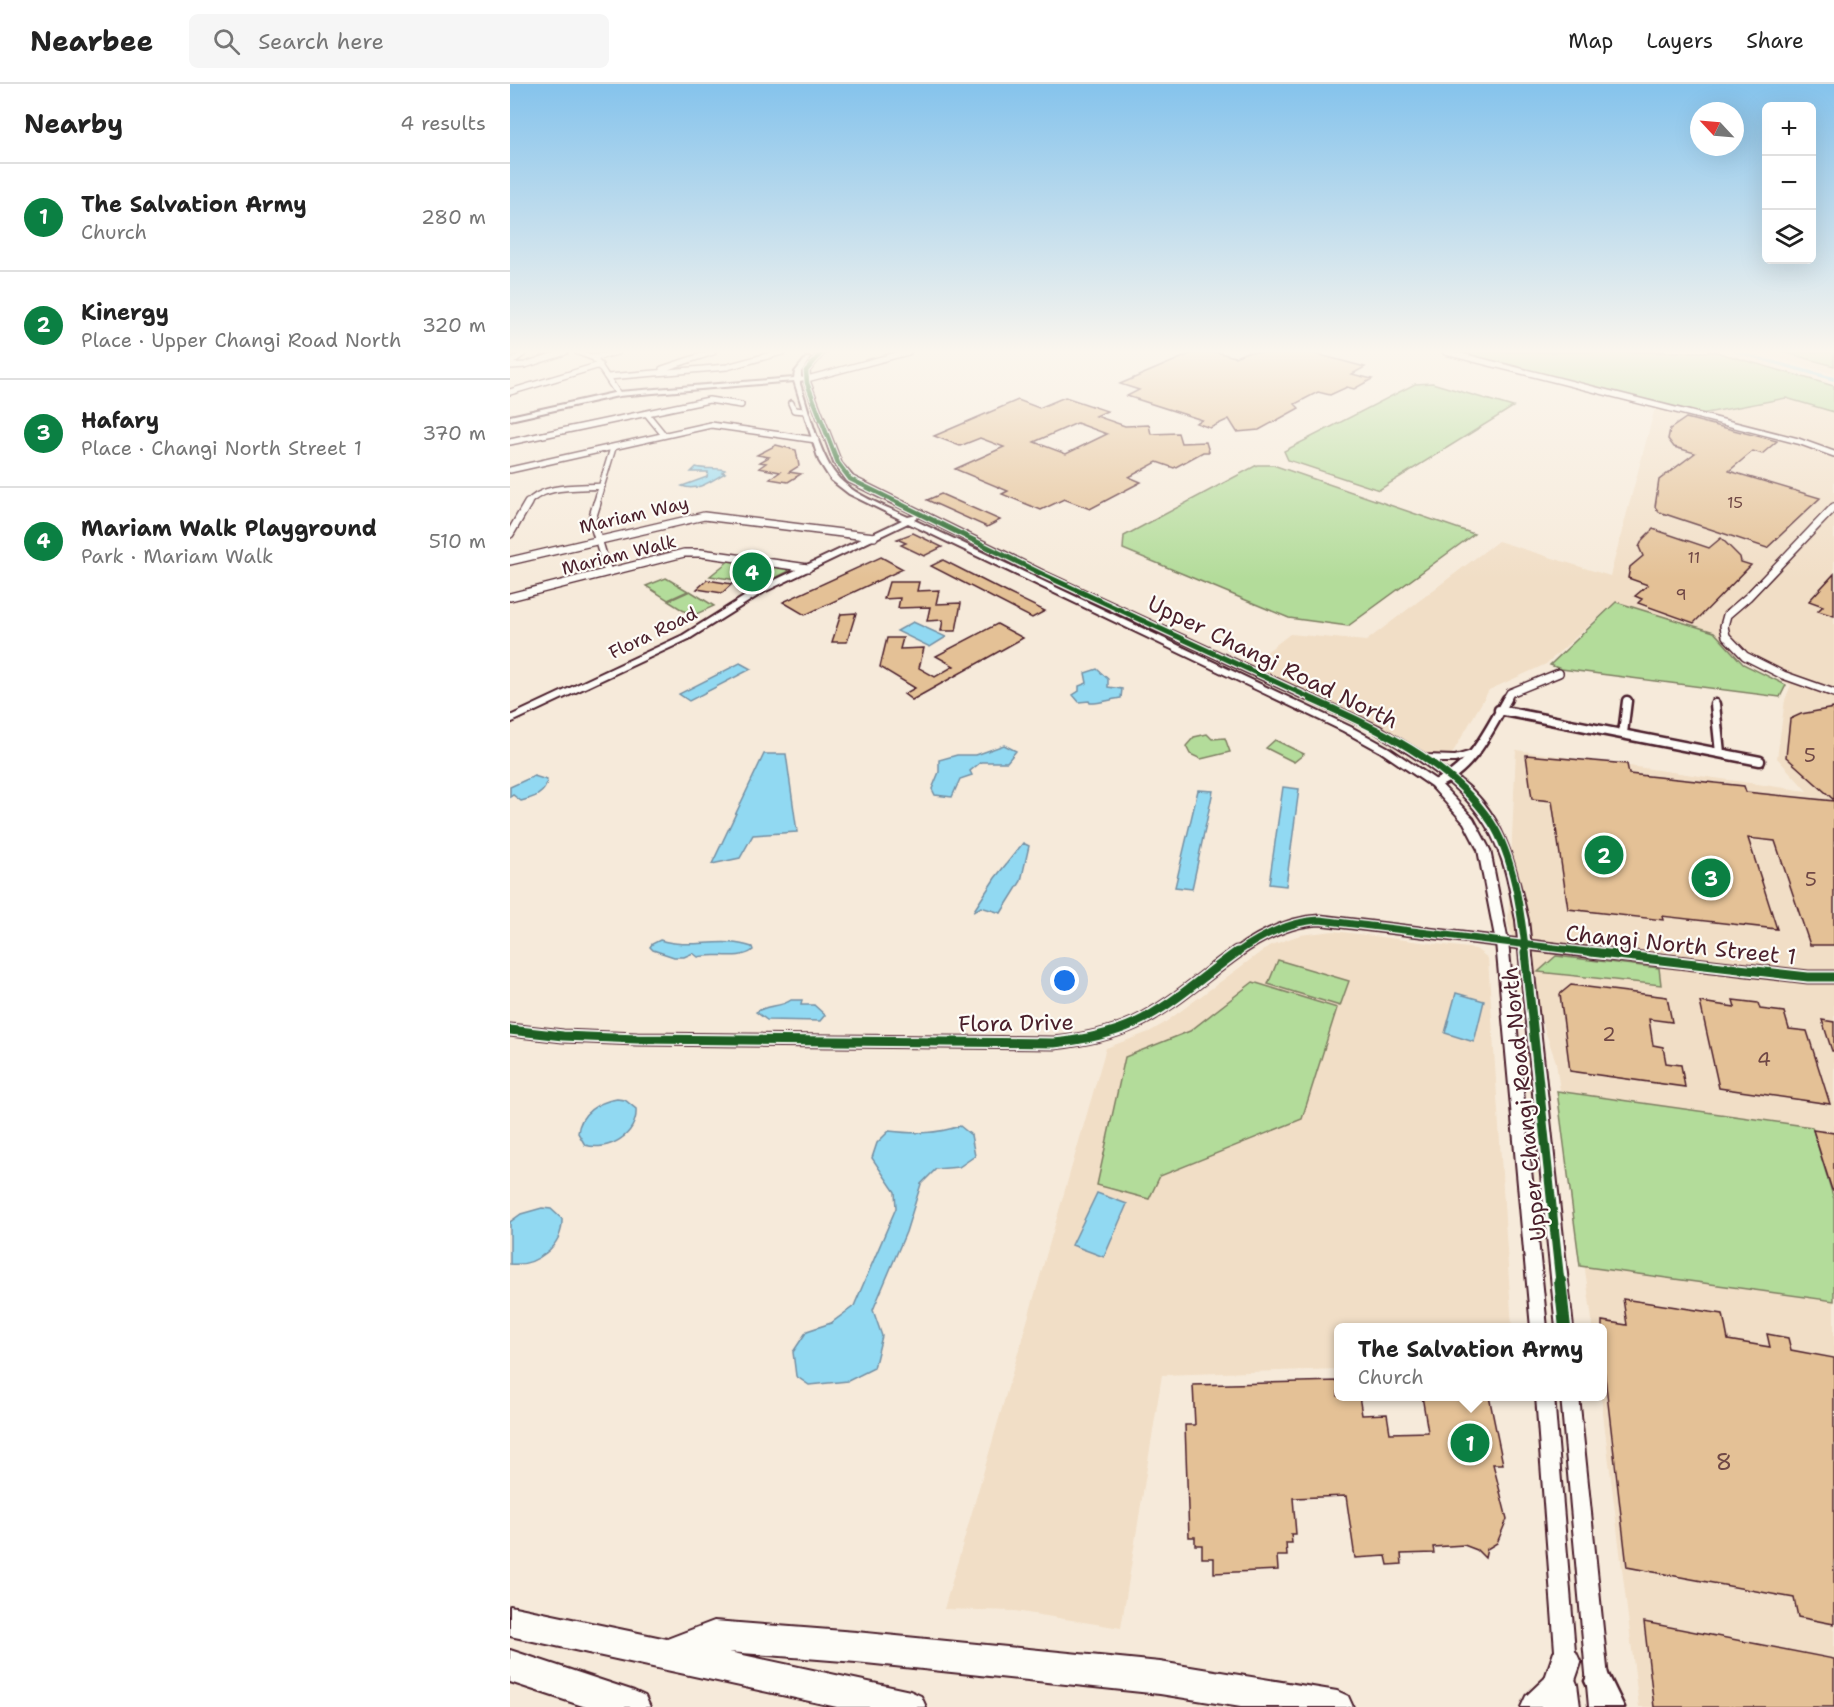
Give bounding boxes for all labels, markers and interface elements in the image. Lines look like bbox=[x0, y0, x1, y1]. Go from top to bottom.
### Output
search box bbox=[189, 14, 609, 68]
text: Nearbee bbox=[30, 22, 153, 60]
icon: search bbox=[210, 25, 243, 58]
text: Search here bbox=[258, 27, 384, 56]
text: Map bbox=[1568, 27, 1613, 55]
text: Layers bbox=[1646, 27, 1713, 55]
text: Share bbox=[1746, 27, 1804, 55]
north arrow bbox=[1690, 102, 1744, 156]
map controls bbox=[1762, 102, 1816, 264]
button: + bbox=[1762, 102, 1816, 156]
text: Nearby bbox=[24, 106, 123, 141]
text: 4 results bbox=[400, 110, 486, 136]
button: − bbox=[1762, 156, 1816, 210]
text: The Salvation Army bbox=[81, 190, 307, 219]
text: 1 bbox=[39, 204, 48, 230]
text: 280 m bbox=[421, 204, 486, 230]
button: layers bbox=[1762, 210, 1816, 264]
text: Church bbox=[81, 219, 147, 245]
text: Kinergy bbox=[81, 298, 169, 327]
text: 2 bbox=[37, 312, 51, 338]
text: 320 m bbox=[422, 312, 486, 338]
text: Place · Upper Changi Road North bbox=[81, 327, 401, 353]
text: Hafary bbox=[81, 406, 159, 435]
text: 3 bbox=[37, 420, 51, 446]
text: 370 m bbox=[422, 420, 486, 446]
text: Place · Changi North Street 1 bbox=[81, 435, 362, 461]
street label: Mariam Way bbox=[577, 491, 691, 539]
house number: 15 bbox=[1727, 492, 1743, 513]
text: Mariam Walk Playground bbox=[81, 514, 377, 543]
text: 4 bbox=[37, 528, 51, 554]
text: 510 m bbox=[429, 528, 486, 554]
street label: Mariam Walk bbox=[559, 529, 679, 581]
text: Park · Mariam Walk bbox=[81, 543, 273, 569]
house number: 11 bbox=[1688, 547, 1700, 568]
pin: 4 bbox=[732, 550, 772, 594]
house number: 9 bbox=[1675, 584, 1687, 605]
street label: Upper Changi Road North bbox=[1143, 589, 1403, 735]
street label: Flora Road bbox=[605, 601, 701, 665]
house number: 5 bbox=[1804, 742, 1816, 768]
pin: 2 bbox=[1584, 832, 1624, 878]
pin: 3 bbox=[1692, 856, 1730, 900]
house number: 5 bbox=[1805, 866, 1817, 892]
street label: Changi North Street 1 bbox=[1564, 918, 1798, 972]
your location bbox=[1050, 966, 1079, 995]
street label: Upper Changi Road North bbox=[1495, 966, 1553, 1242]
street label: Flora Drive bbox=[958, 1007, 1074, 1039]
house number: 2 bbox=[1602, 1021, 1616, 1047]
house number: 4 bbox=[1757, 1046, 1771, 1072]
popup bbox=[1334, 1323, 1607, 1401]
text: The Salvation Army bbox=[1358, 1335, 1583, 1364]
text: Church bbox=[1358, 1364, 1424, 1390]
pin: 1 bbox=[1450, 1420, 1490, 1466]
house number: 8 bbox=[1716, 1446, 1732, 1478]

